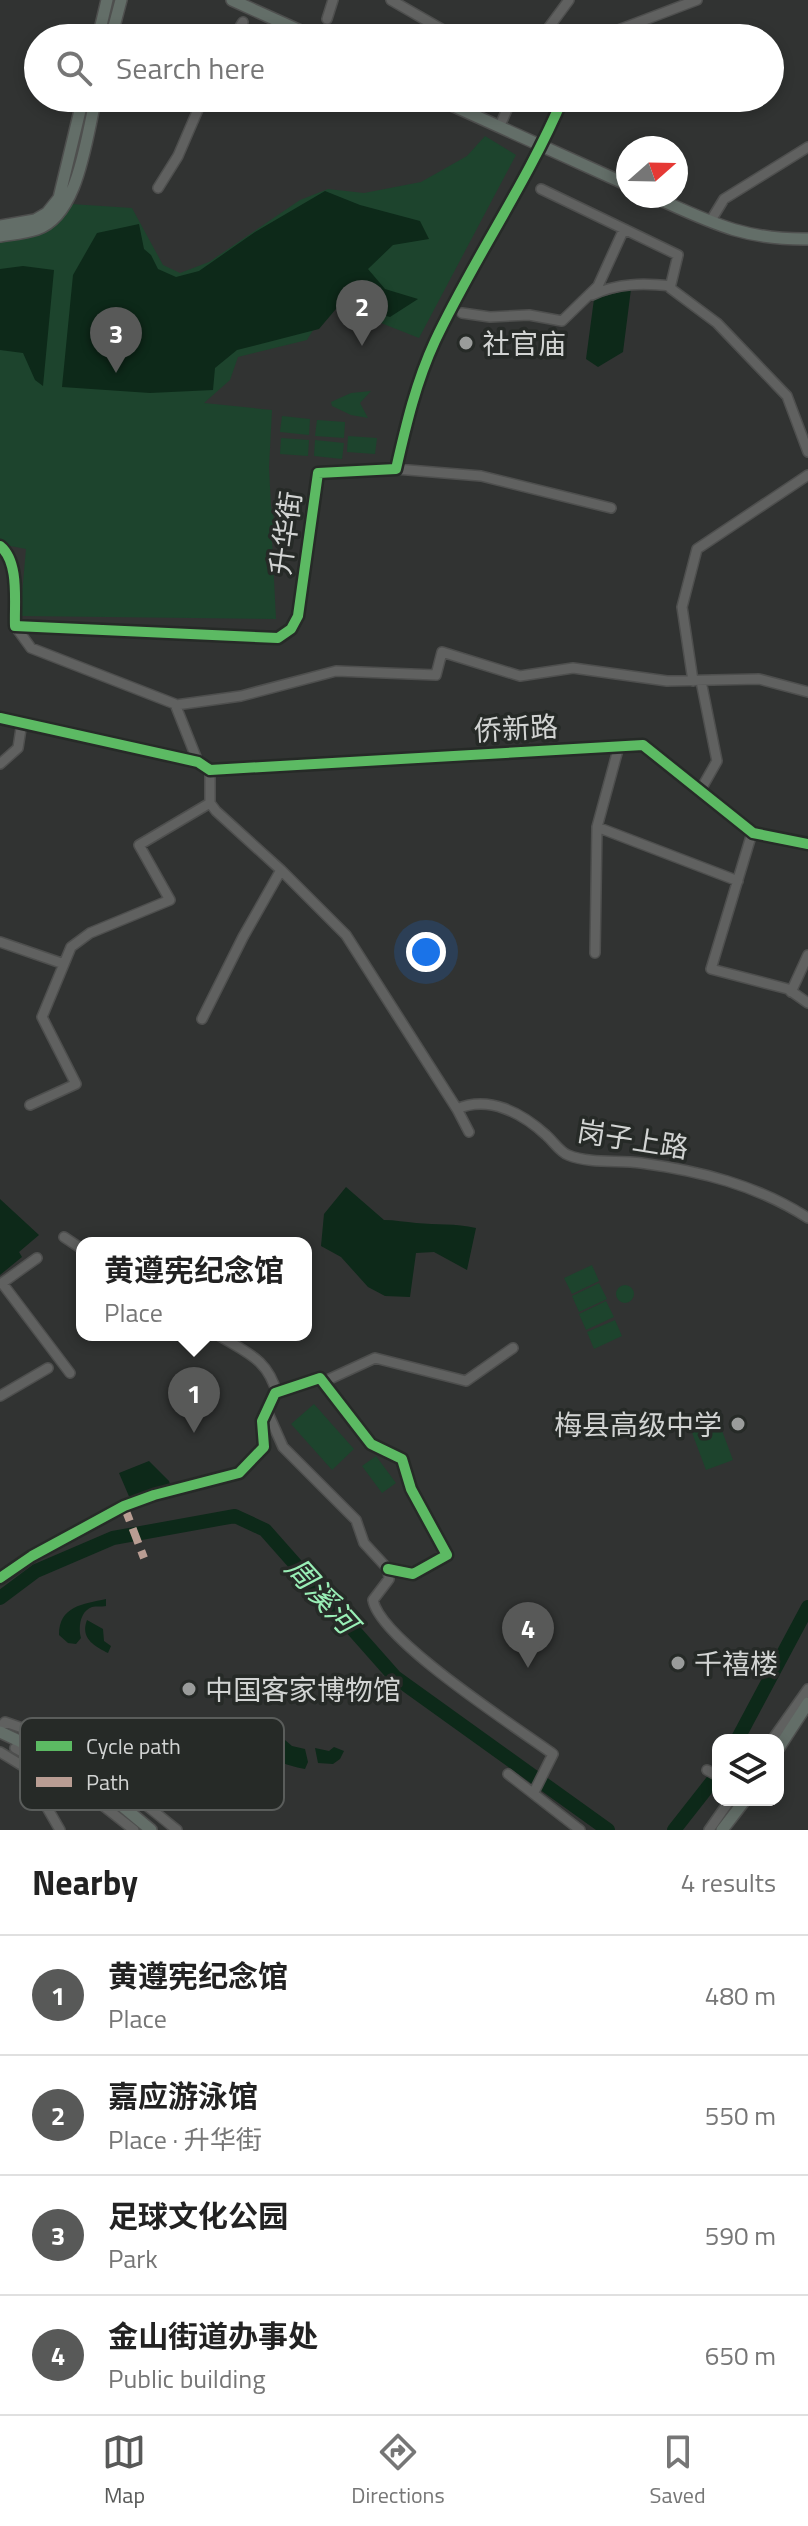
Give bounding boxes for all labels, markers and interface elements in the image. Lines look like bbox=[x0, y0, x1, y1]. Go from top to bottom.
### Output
search box bbox=[24, 24, 784, 112]
text: Search here bbox=[116, 45, 265, 91]
icon: search bbox=[52, 46, 96, 90]
north arrow bbox=[616, 136, 688, 208]
pin: 2 bbox=[336, 280, 388, 346]
pin: 3 bbox=[90, 307, 142, 373]
place label: 社官庙 bbox=[482, 322, 566, 365]
marker: 社官庙 bbox=[457, 334, 475, 352]
street label: 升华街 bbox=[258, 488, 312, 578]
street label: 侨新路 bbox=[473, 704, 559, 752]
your location bbox=[406, 932, 446, 972]
street label: 岗子上路 bbox=[574, 1109, 692, 1169]
popup bbox=[76, 1237, 312, 1341]
text: 黄遵宪纪念馆 bbox=[104, 1247, 284, 1293]
text: Place bbox=[104, 1293, 163, 1332]
pin: 1 bbox=[168, 1367, 220, 1433]
place label: 梅县高级中学 bbox=[554, 1403, 722, 1446]
marker: 梅县高级中学 bbox=[729, 1415, 747, 1433]
water label: 周溪河 bbox=[275, 1546, 373, 1648]
pin: 4 bbox=[502, 1602, 554, 1668]
place label: 千禧楼 bbox=[694, 1642, 778, 1685]
marker: 千禧楼 bbox=[669, 1654, 687, 1672]
place label: 中国客家博物馆 bbox=[205, 1668, 401, 1711]
marker: 中国客家博物馆 bbox=[180, 1680, 198, 1698]
legend bbox=[20, 1718, 284, 1810]
text: Cycle path bbox=[86, 1729, 181, 1763]
map controls bbox=[712, 1734, 784, 1806]
button: layers bbox=[712, 1734, 784, 1806]
text: Path bbox=[86, 1765, 130, 1799]
text: Nearby bbox=[32, 1856, 138, 1908]
text: 4 results bbox=[681, 1863, 776, 1902]
text: 黄遵宪纪念馆 bbox=[108, 1953, 288, 1999]
text: 1 bbox=[51, 1976, 65, 2015]
text: 480 m bbox=[705, 1976, 776, 2015]
text: Place bbox=[108, 1999, 167, 2038]
text: 嘉应游泳馆 bbox=[108, 2073, 258, 2119]
text: 2 bbox=[51, 2096, 65, 2135]
text: 550 m bbox=[705, 2096, 776, 2135]
text: Place · 升华街 bbox=[108, 2120, 262, 2159]
text: 足球文化公园 bbox=[108, 2193, 288, 2239]
text: 3 bbox=[51, 2216, 65, 2255]
text: 590 m bbox=[705, 2216, 776, 2255]
text: Park bbox=[108, 2239, 158, 2278]
text: 金山街道办事处 bbox=[108, 2313, 318, 2359]
text: 4 bbox=[51, 2336, 65, 2375]
text: 650 m bbox=[705, 2336, 776, 2375]
text: Public building bbox=[108, 2359, 266, 2398]
tab: Map bbox=[102, 2430, 146, 2512]
tab: Directions bbox=[351, 2430, 445, 2512]
tab: Saved bbox=[650, 2430, 706, 2512]

